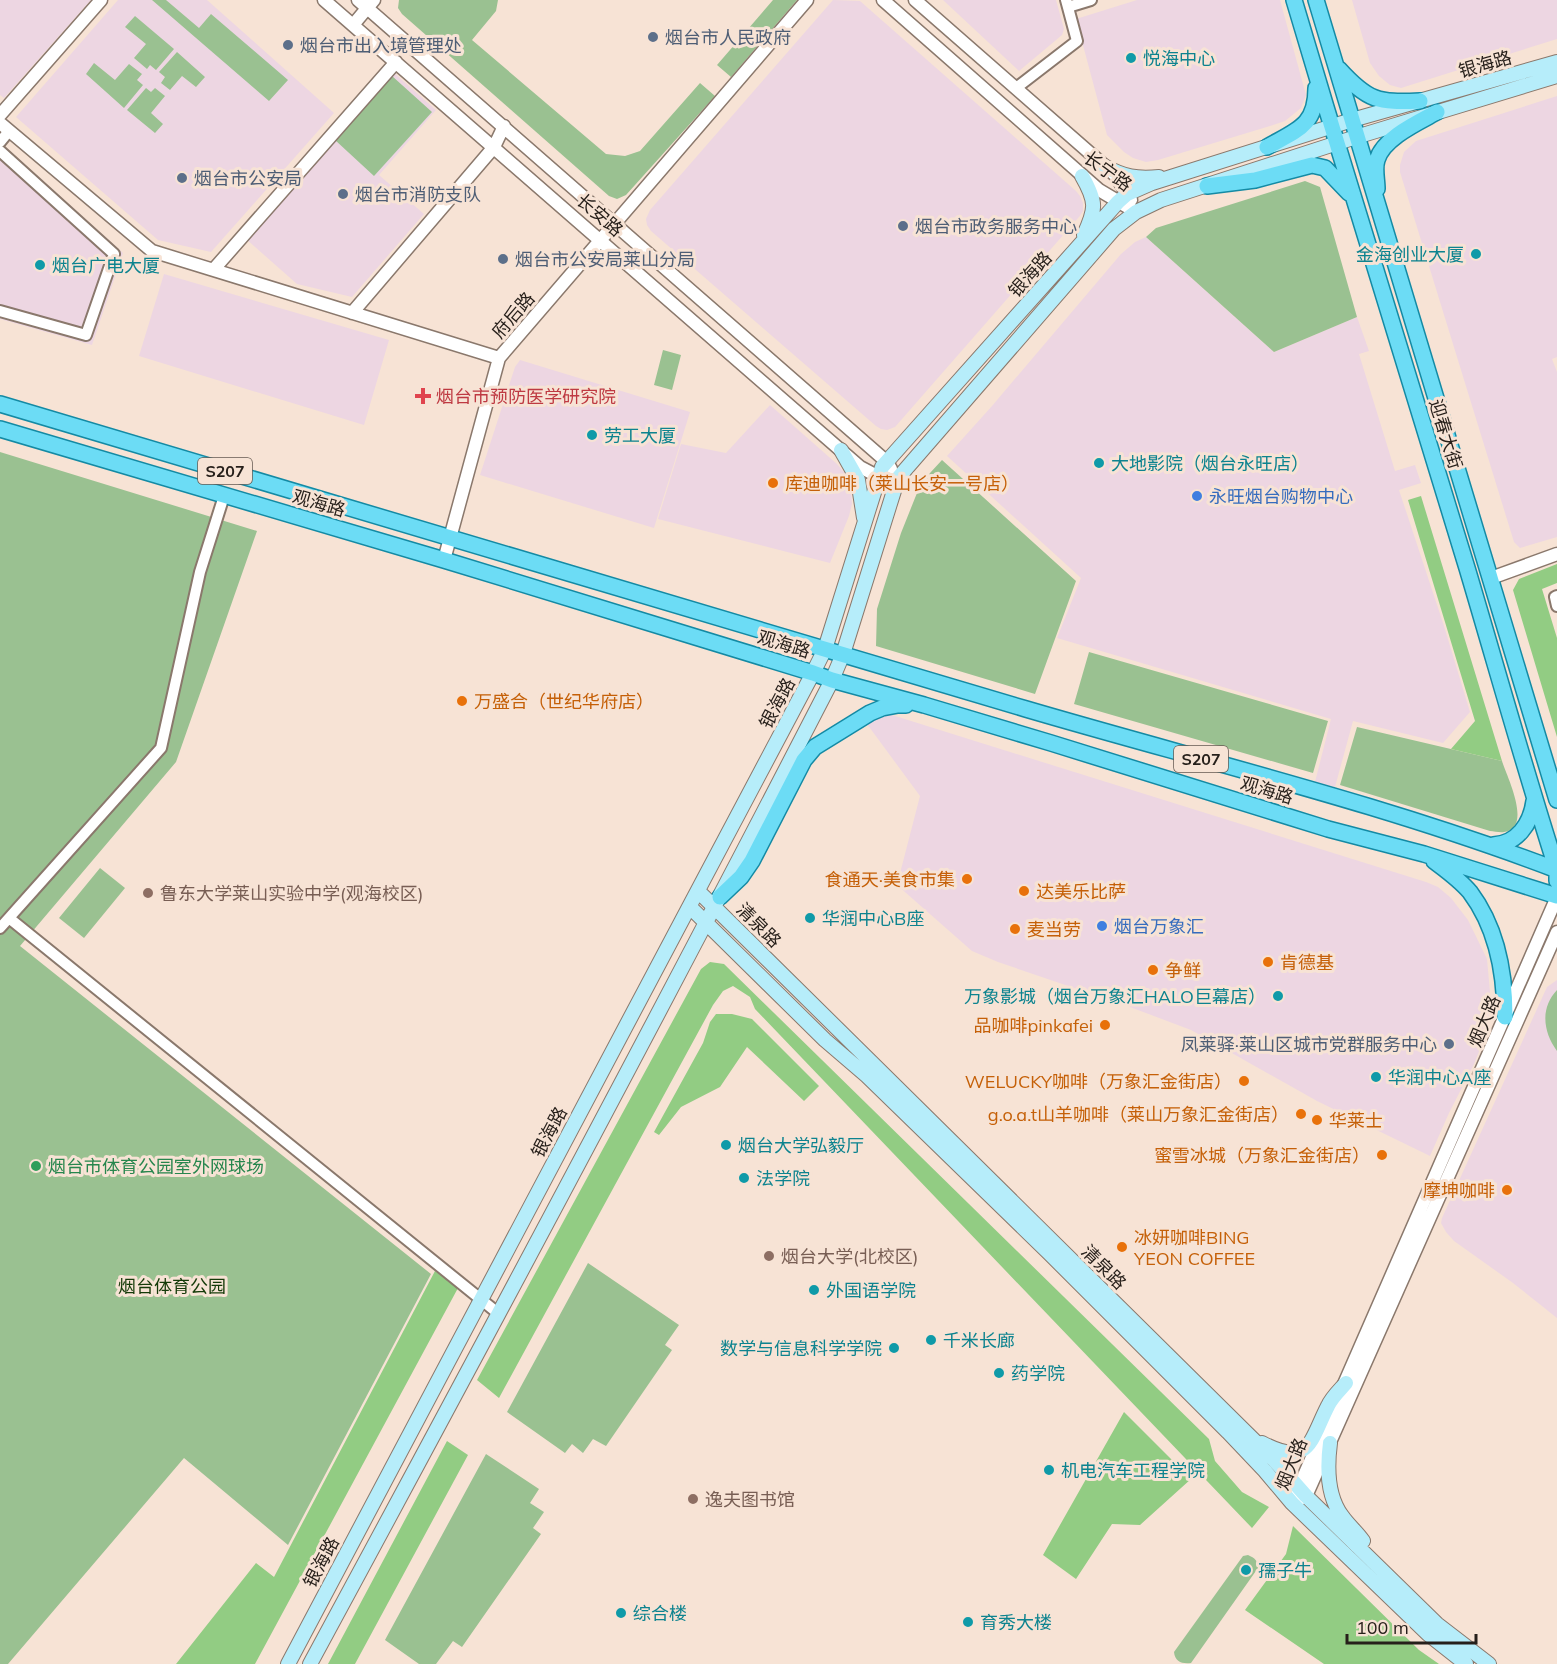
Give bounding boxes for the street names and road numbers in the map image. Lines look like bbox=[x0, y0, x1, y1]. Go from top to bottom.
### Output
street label: 银海路 bbox=[1456, 46, 1514, 82]
street label: 长宁路 bbox=[1079, 146, 1137, 196]
street label: 长安路 bbox=[572, 189, 628, 241]
street label: 银海路 bbox=[1003, 246, 1057, 302]
street label: 府后路 bbox=[487, 287, 539, 343]
street label: 迎春大街 bbox=[1424, 396, 1468, 472]
road number: S207 bbox=[198, 458, 252, 484]
street label: 观海路 bbox=[290, 485, 348, 521]
street label: 观海路 bbox=[755, 625, 813, 663]
street label: 银海路 bbox=[754, 674, 800, 732]
road number: S207 bbox=[1174, 746, 1228, 772]
street label: 观海路 bbox=[1238, 771, 1296, 809]
street label: 清泉路 bbox=[732, 898, 786, 952]
street label: 烟大路 bbox=[1463, 992, 1505, 1050]
street label: 银海路 bbox=[526, 1103, 572, 1161]
street label: 清泉路 bbox=[1077, 1240, 1131, 1294]
street label: 烟大路 bbox=[1270, 1435, 1312, 1493]
street label: 银海路 bbox=[298, 1533, 344, 1591]

